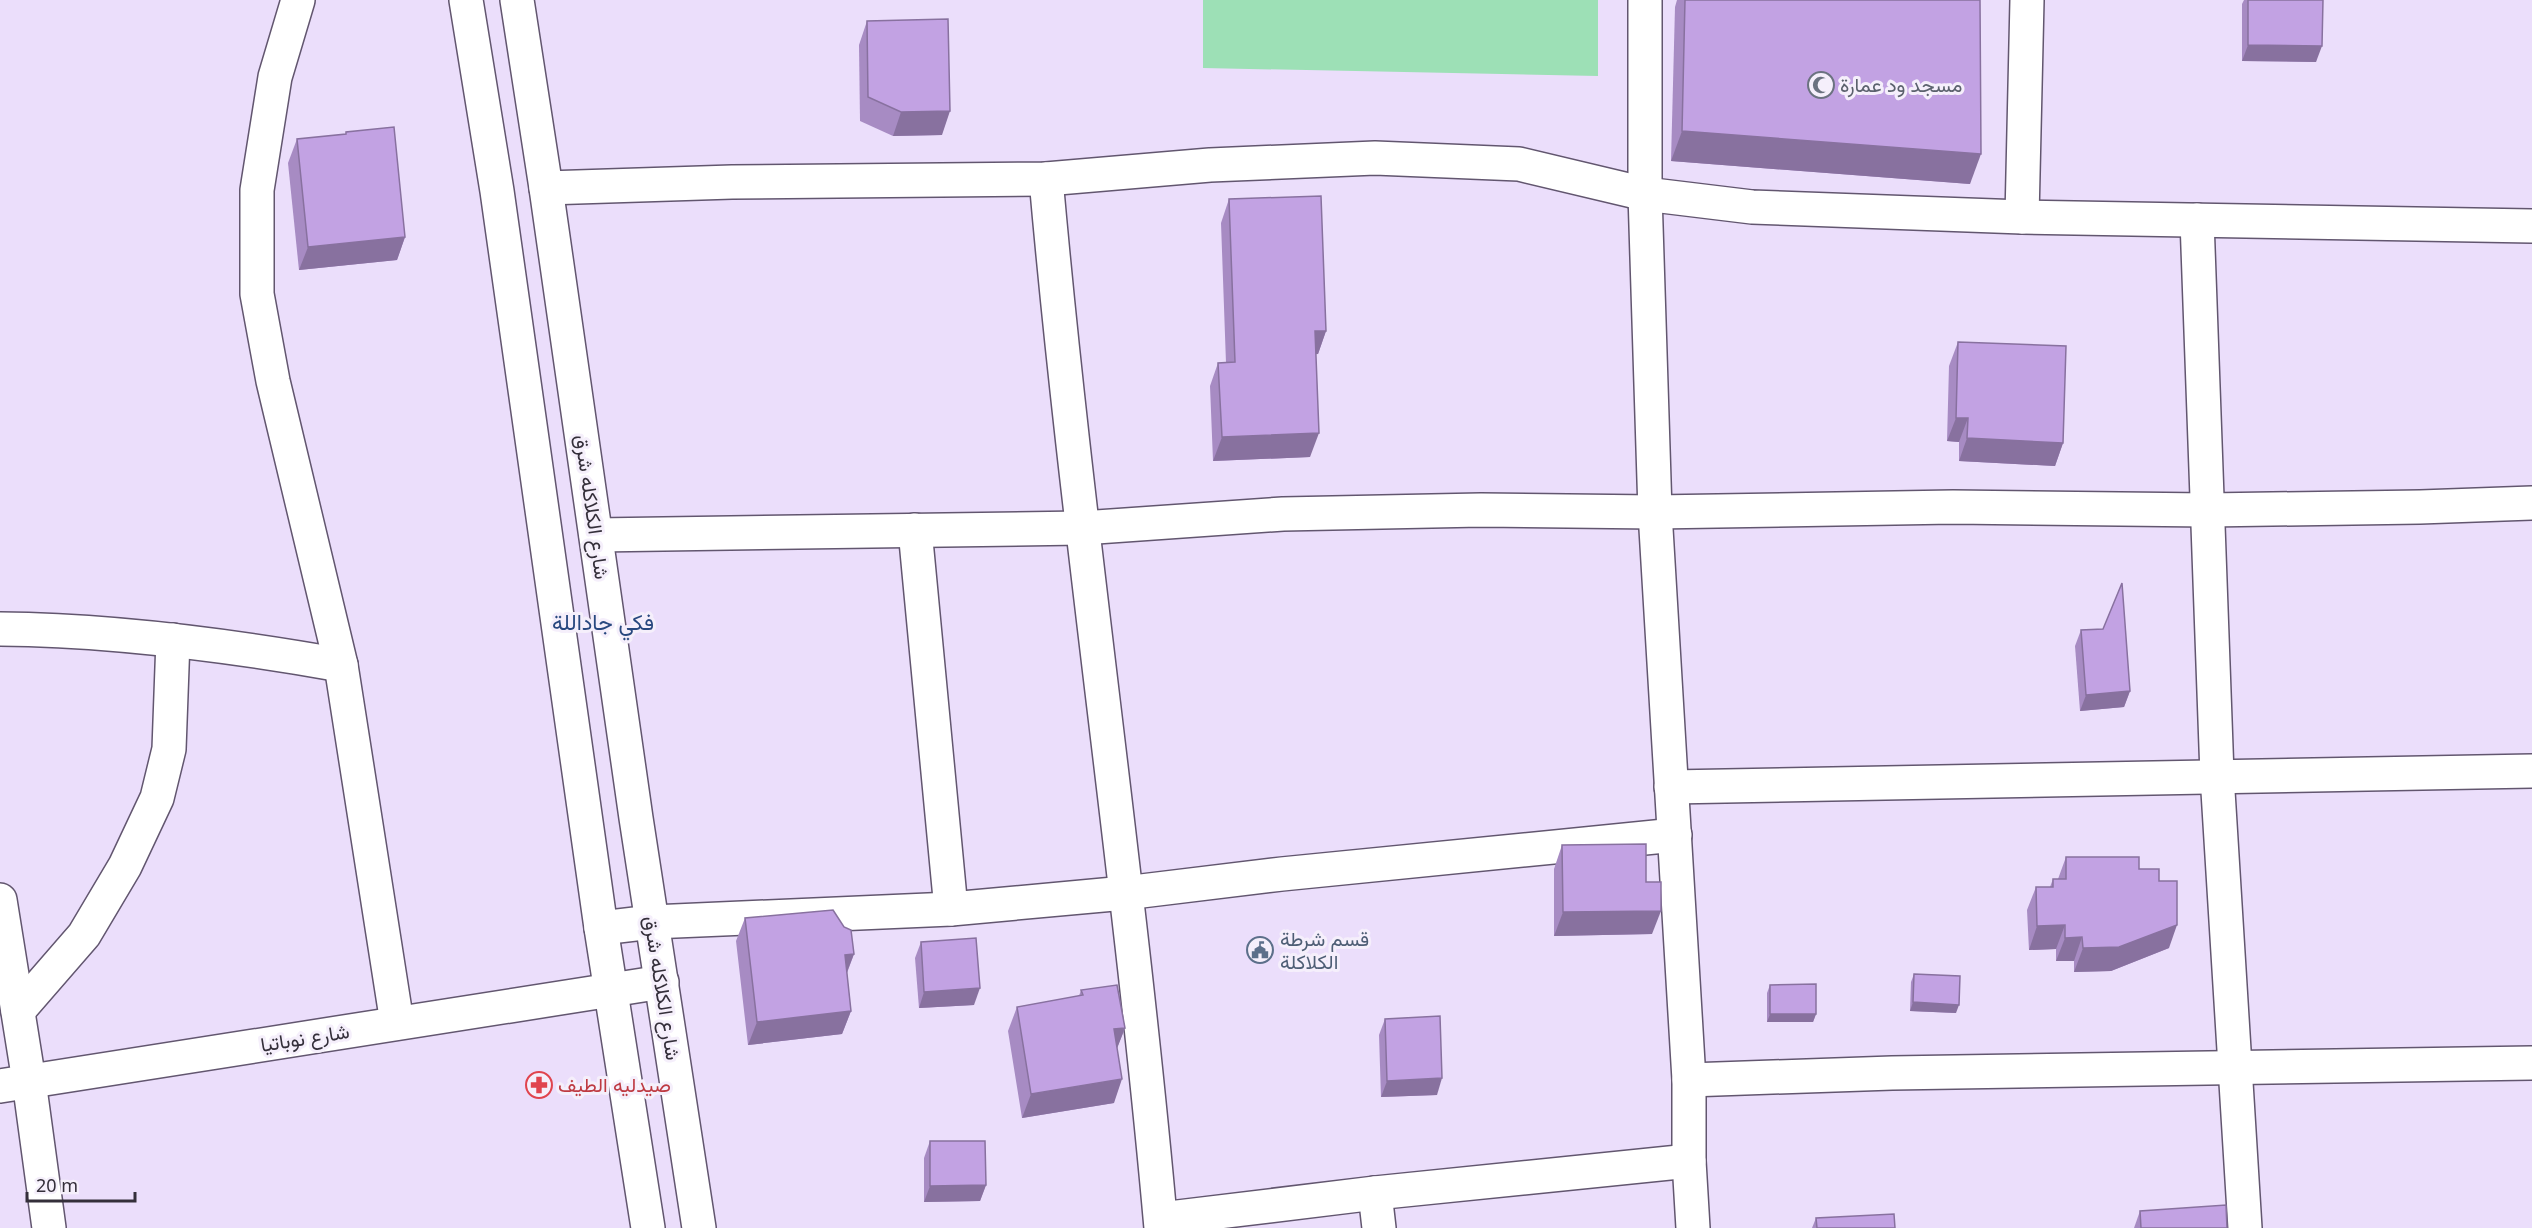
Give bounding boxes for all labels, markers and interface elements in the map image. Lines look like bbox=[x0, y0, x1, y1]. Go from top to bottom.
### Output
mosque icon: مسجد ود عمارة bbox=[1806, 70, 1836, 100]
place label: مسجد ود عمارة bbox=[1840, 71, 1962, 98]
street label: شارع الكلاكله شرق bbox=[568, 433, 616, 581]
district label: فكي جاداللة bbox=[552, 606, 654, 641]
street label: شارع الكلاكله شرق bbox=[637, 914, 687, 1062]
place label: قسم شرطة الكلاكلة bbox=[1280, 925, 1369, 975]
public building icon: قسم شرطة الكلاكلة bbox=[1245, 935, 1275, 965]
street label: شارع نوباتيا bbox=[258, 1017, 352, 1059]
pharmacy icon: صيدليه الطيف bbox=[524, 1070, 554, 1100]
place label: صيدليه الطيف bbox=[558, 1071, 671, 1098]
scale bar bbox=[27, 1165, 135, 1203]
text: 20 m bbox=[36, 1173, 78, 1197]

